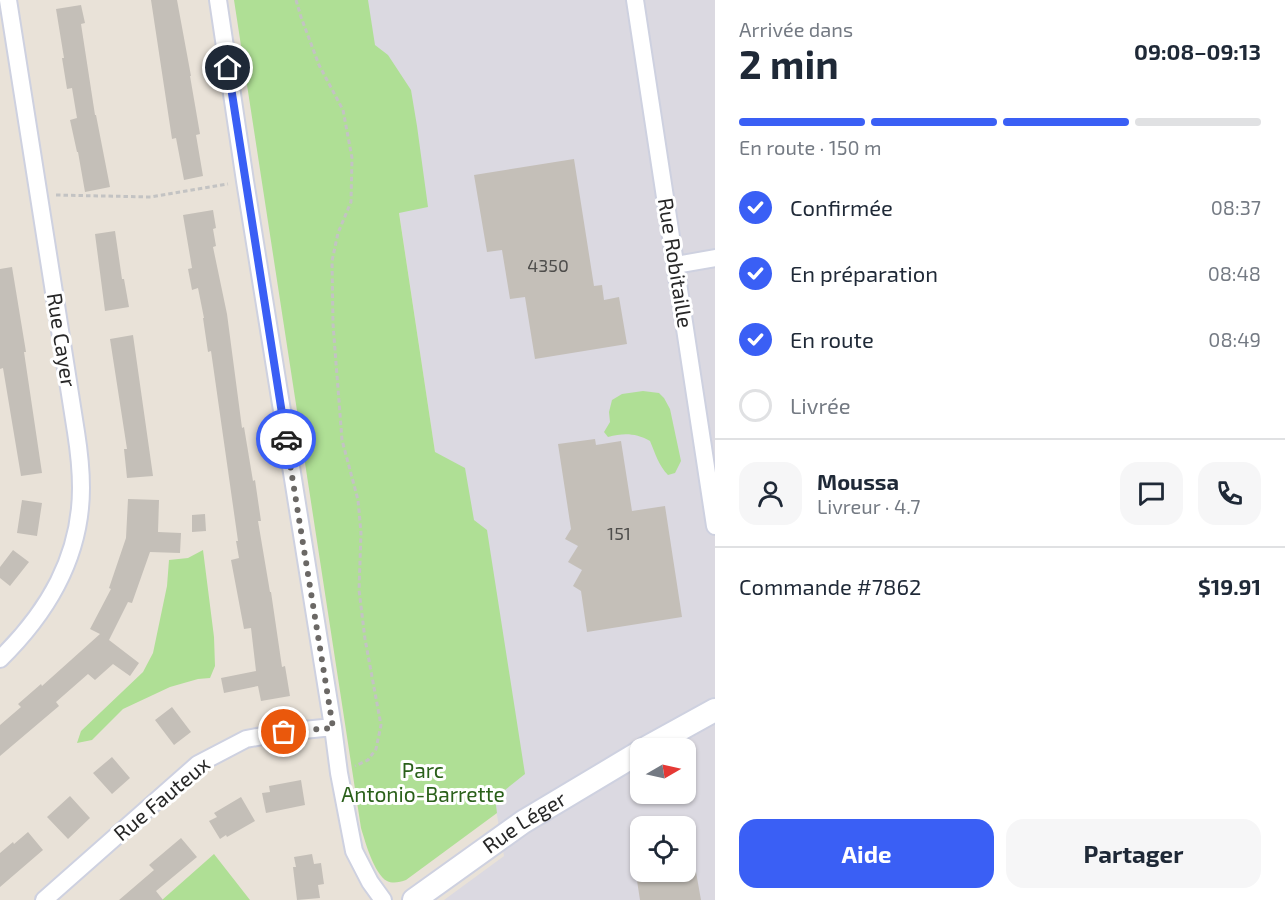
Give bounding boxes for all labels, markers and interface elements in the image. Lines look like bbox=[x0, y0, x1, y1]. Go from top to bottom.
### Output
text: Arrivée dans bbox=[739, 17, 853, 41]
text: 09:08–09:13 bbox=[1134, 38, 1261, 64]
text: 2 min bbox=[739, 40, 839, 87]
pin bbox=[202, 42, 253, 93]
icon: home bbox=[211, 51, 244, 84]
text: En route · 150 m bbox=[739, 135, 882, 159]
icon: check bbox=[739, 191, 772, 224]
text: Confirmée bbox=[790, 194, 893, 220]
text: 08:37 bbox=[1211, 195, 1261, 219]
street label: Rue Robitaille bbox=[654, 196, 699, 330]
house number: 4350 bbox=[527, 254, 569, 276]
icon: check bbox=[739, 257, 772, 290]
text: En préparation bbox=[790, 260, 938, 286]
text: 08:48 bbox=[1208, 261, 1261, 285]
street label: Rue Cayer bbox=[43, 291, 82, 389]
icon: check bbox=[739, 323, 772, 356]
text: En route bbox=[790, 326, 874, 352]
text: 08:49 bbox=[1208, 327, 1261, 351]
text: Livrée bbox=[790, 392, 851, 418]
courier bbox=[256, 409, 316, 469]
icon: car bbox=[270, 423, 303, 456]
button: person bbox=[739, 462, 802, 525]
button: chat bbox=[1120, 462, 1183, 525]
button: phone bbox=[1198, 462, 1261, 525]
text: Moussa bbox=[817, 468, 899, 494]
text: Livreur · 4.7 bbox=[817, 494, 920, 518]
house number: 151 bbox=[607, 522, 631, 544]
text: Commande #7862 bbox=[739, 573, 921, 599]
text: $19.91 bbox=[1198, 573, 1261, 599]
pin bbox=[258, 706, 309, 757]
icon: bag bbox=[267, 715, 300, 748]
north arrow bbox=[630, 738, 696, 804]
map controls bbox=[630, 738, 696, 882]
street label: Rue Fauteux bbox=[108, 750, 214, 845]
park label: Parc Antonio-Barrette bbox=[341, 757, 505, 806]
street label: Rue Léger bbox=[477, 785, 570, 858]
button: locate bbox=[630, 816, 696, 882]
button: Aide bbox=[739, 819, 994, 888]
button: Partager bbox=[1006, 819, 1261, 888]

